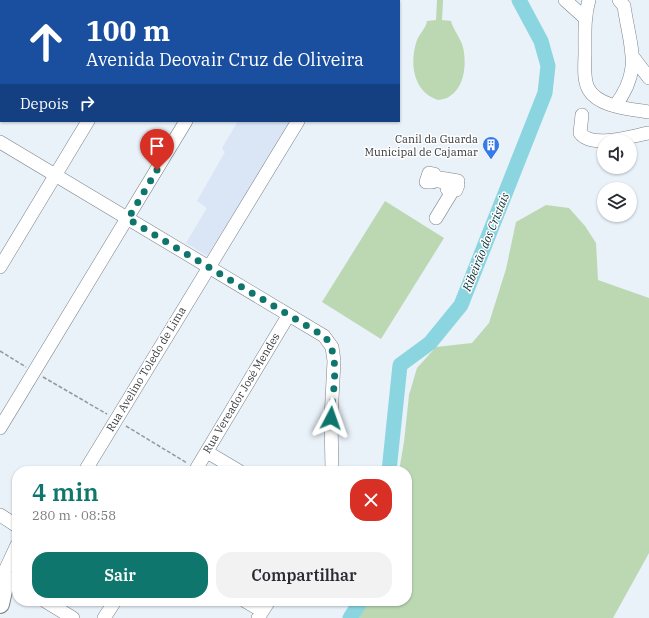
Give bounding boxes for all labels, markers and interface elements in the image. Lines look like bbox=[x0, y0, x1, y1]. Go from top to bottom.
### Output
text: 100 m bbox=[86, 12, 170, 49]
icon: ahead bbox=[20, 16, 72, 68]
text: Avenida Deovair Cruz de Oliveira bbox=[86, 48, 364, 71]
icon: right bbox=[76, 92, 98, 114]
text: Depois bbox=[20, 94, 68, 113]
pin bbox=[140, 129, 174, 170]
place label: Canil da Guarda Municipal de Cajamar bbox=[364, 132, 478, 159]
map controls bbox=[597, 134, 637, 222]
button: sound bbox=[597, 134, 637, 174]
icon: arrive bbox=[146, 135, 168, 157]
building icon: Canil da Guarda Municipal de Cajamar bbox=[481, 135, 501, 160]
button: layers bbox=[597, 182, 637, 222]
water label: Ribeirão dos Cristais bbox=[459, 190, 512, 294]
street label: Rua Avelino Toledo de Lima bbox=[103, 304, 189, 434]
street label: Rua Vereador José Mendes bbox=[199, 330, 283, 456]
position arrow bbox=[310, 397, 352, 439]
text: 4 min bbox=[32, 476, 99, 508]
button: close bbox=[350, 479, 392, 521]
text: 280 m · 08:58 bbox=[32, 507, 116, 524]
button: Sair bbox=[32, 552, 208, 598]
button: Compartilhar bbox=[216, 552, 392, 598]

